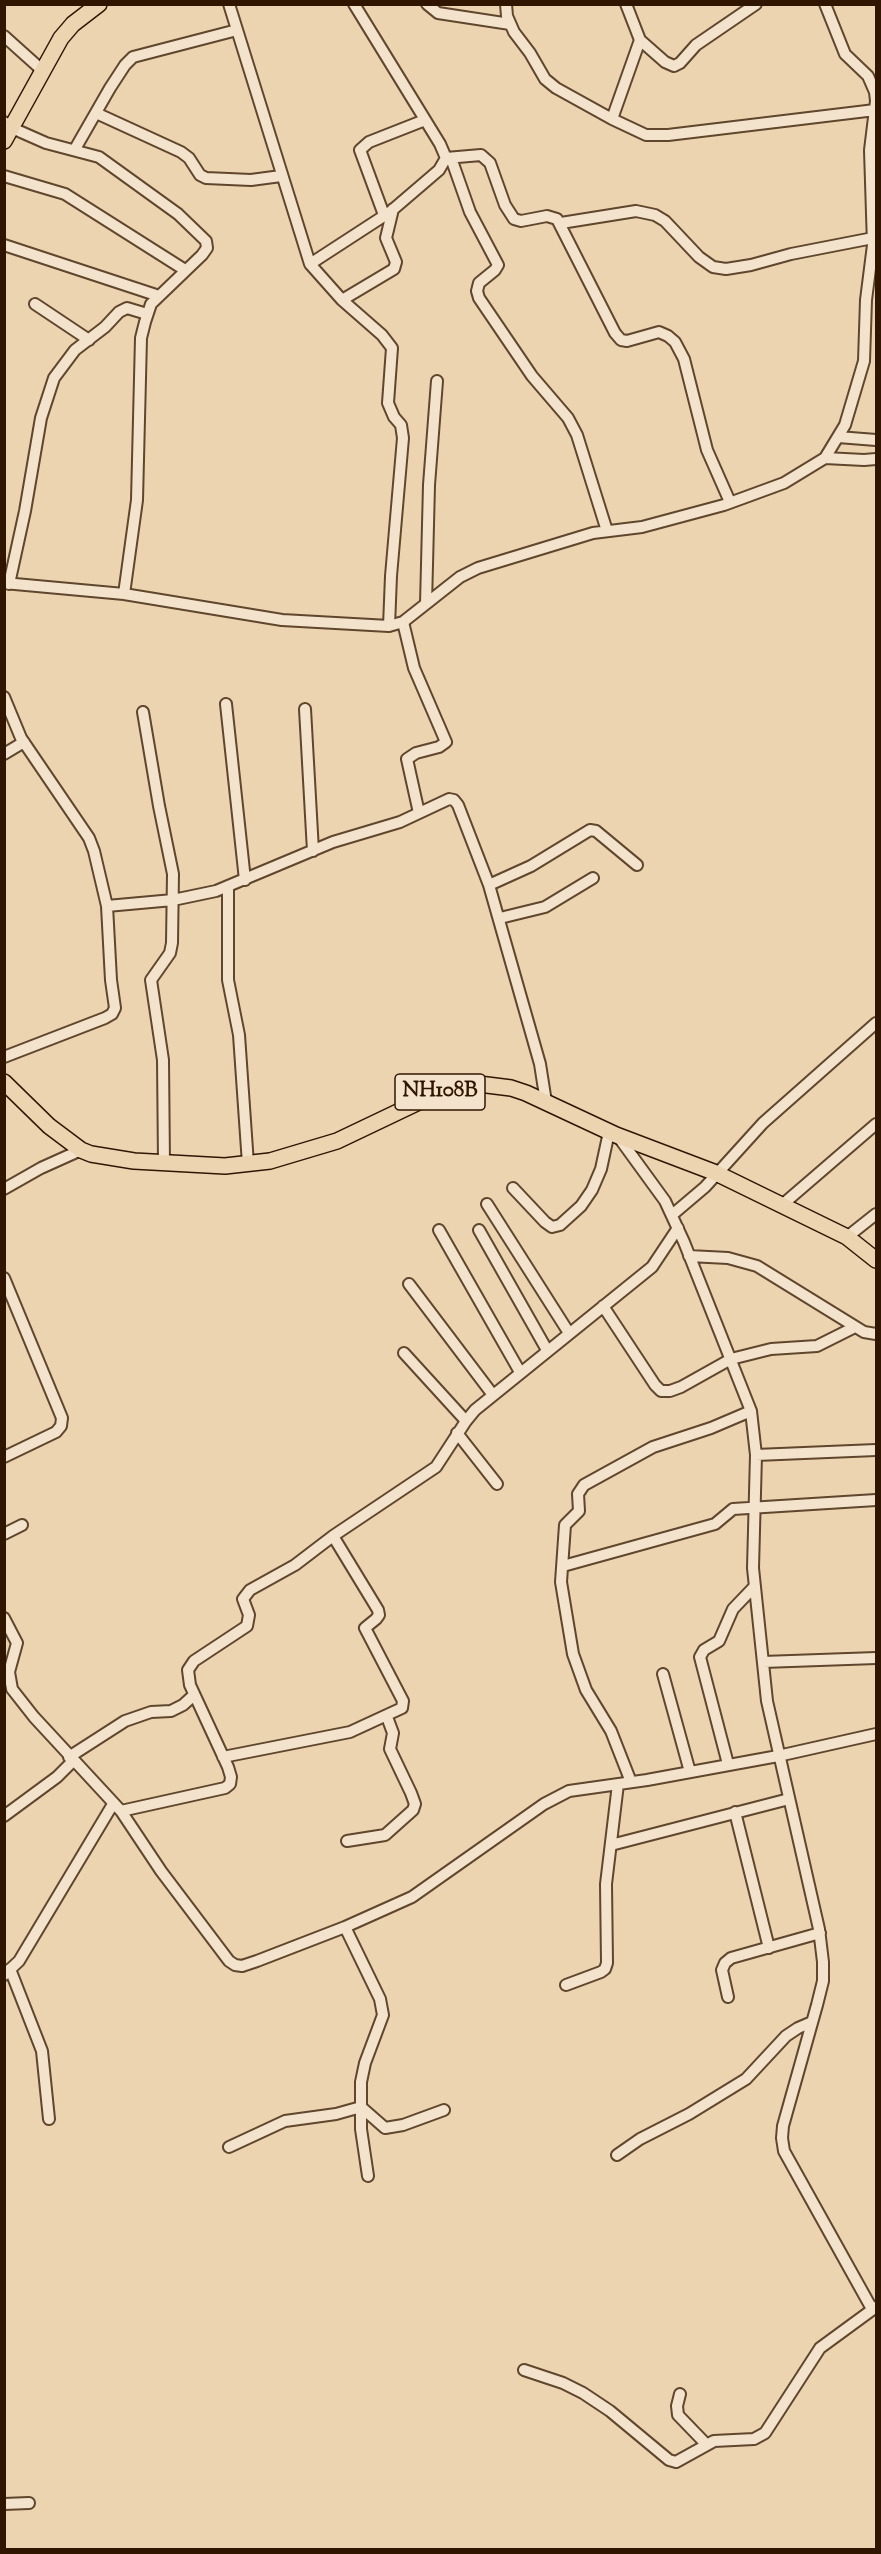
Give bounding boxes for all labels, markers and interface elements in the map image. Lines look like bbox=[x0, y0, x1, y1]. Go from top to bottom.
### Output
road number: NH108B bbox=[395, 1074, 485, 1110]

